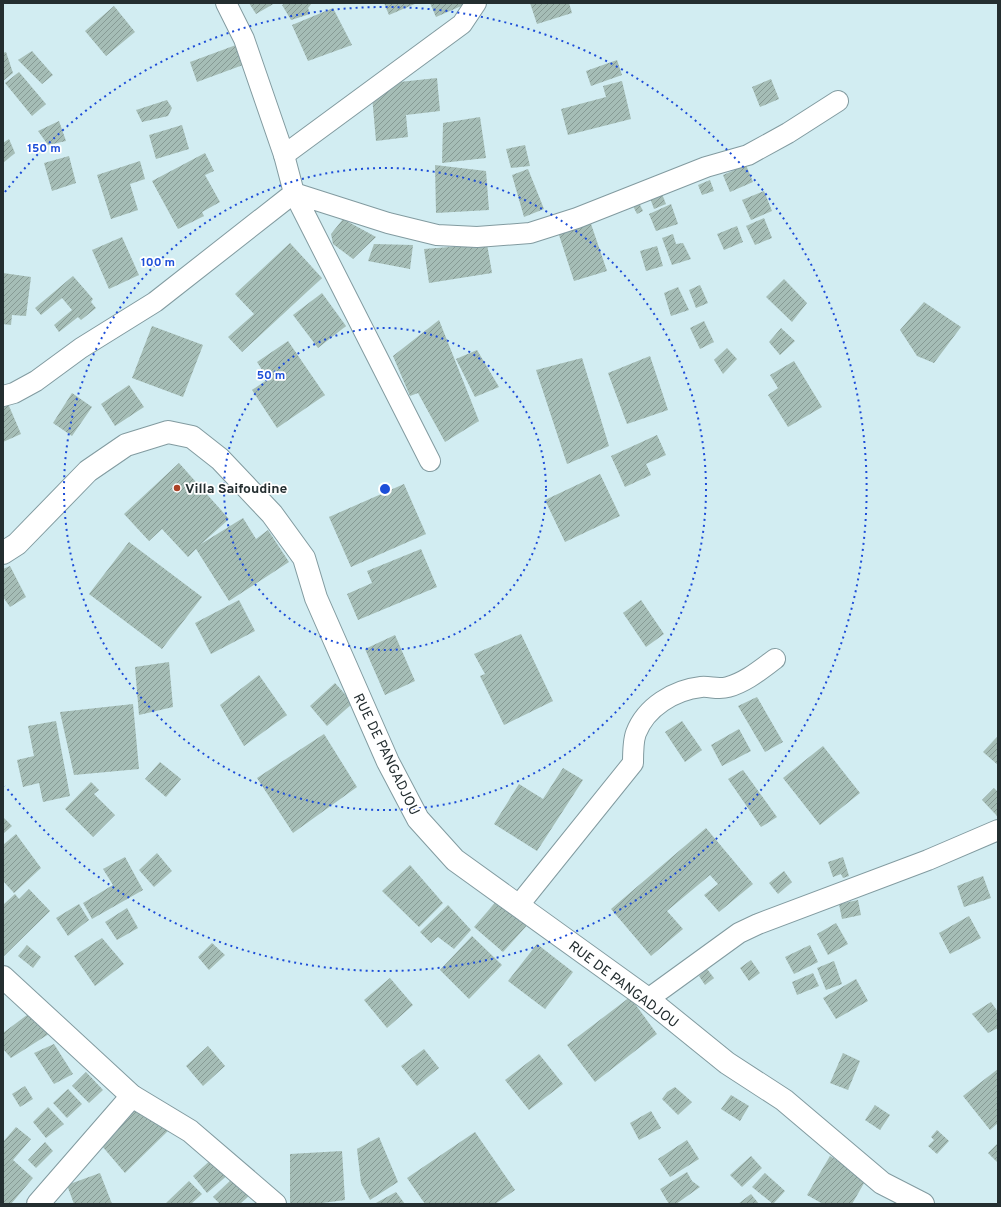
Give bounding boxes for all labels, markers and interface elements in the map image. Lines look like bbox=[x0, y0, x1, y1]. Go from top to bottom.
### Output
text: 150 m bbox=[27, 141, 61, 157]
text: 100 m bbox=[141, 255, 175, 271]
text: 50 m bbox=[257, 368, 285, 384]
place label: Villa Saifoudine bbox=[185, 481, 288, 498]
centre of rings bbox=[378, 482, 392, 496]
marker: Villa Saifoudine bbox=[172, 483, 182, 493]
street label: RUE DE PANGADJOU bbox=[349, 691, 423, 818]
street label: RUE DE PANGADJOU bbox=[565, 938, 682, 1032]

